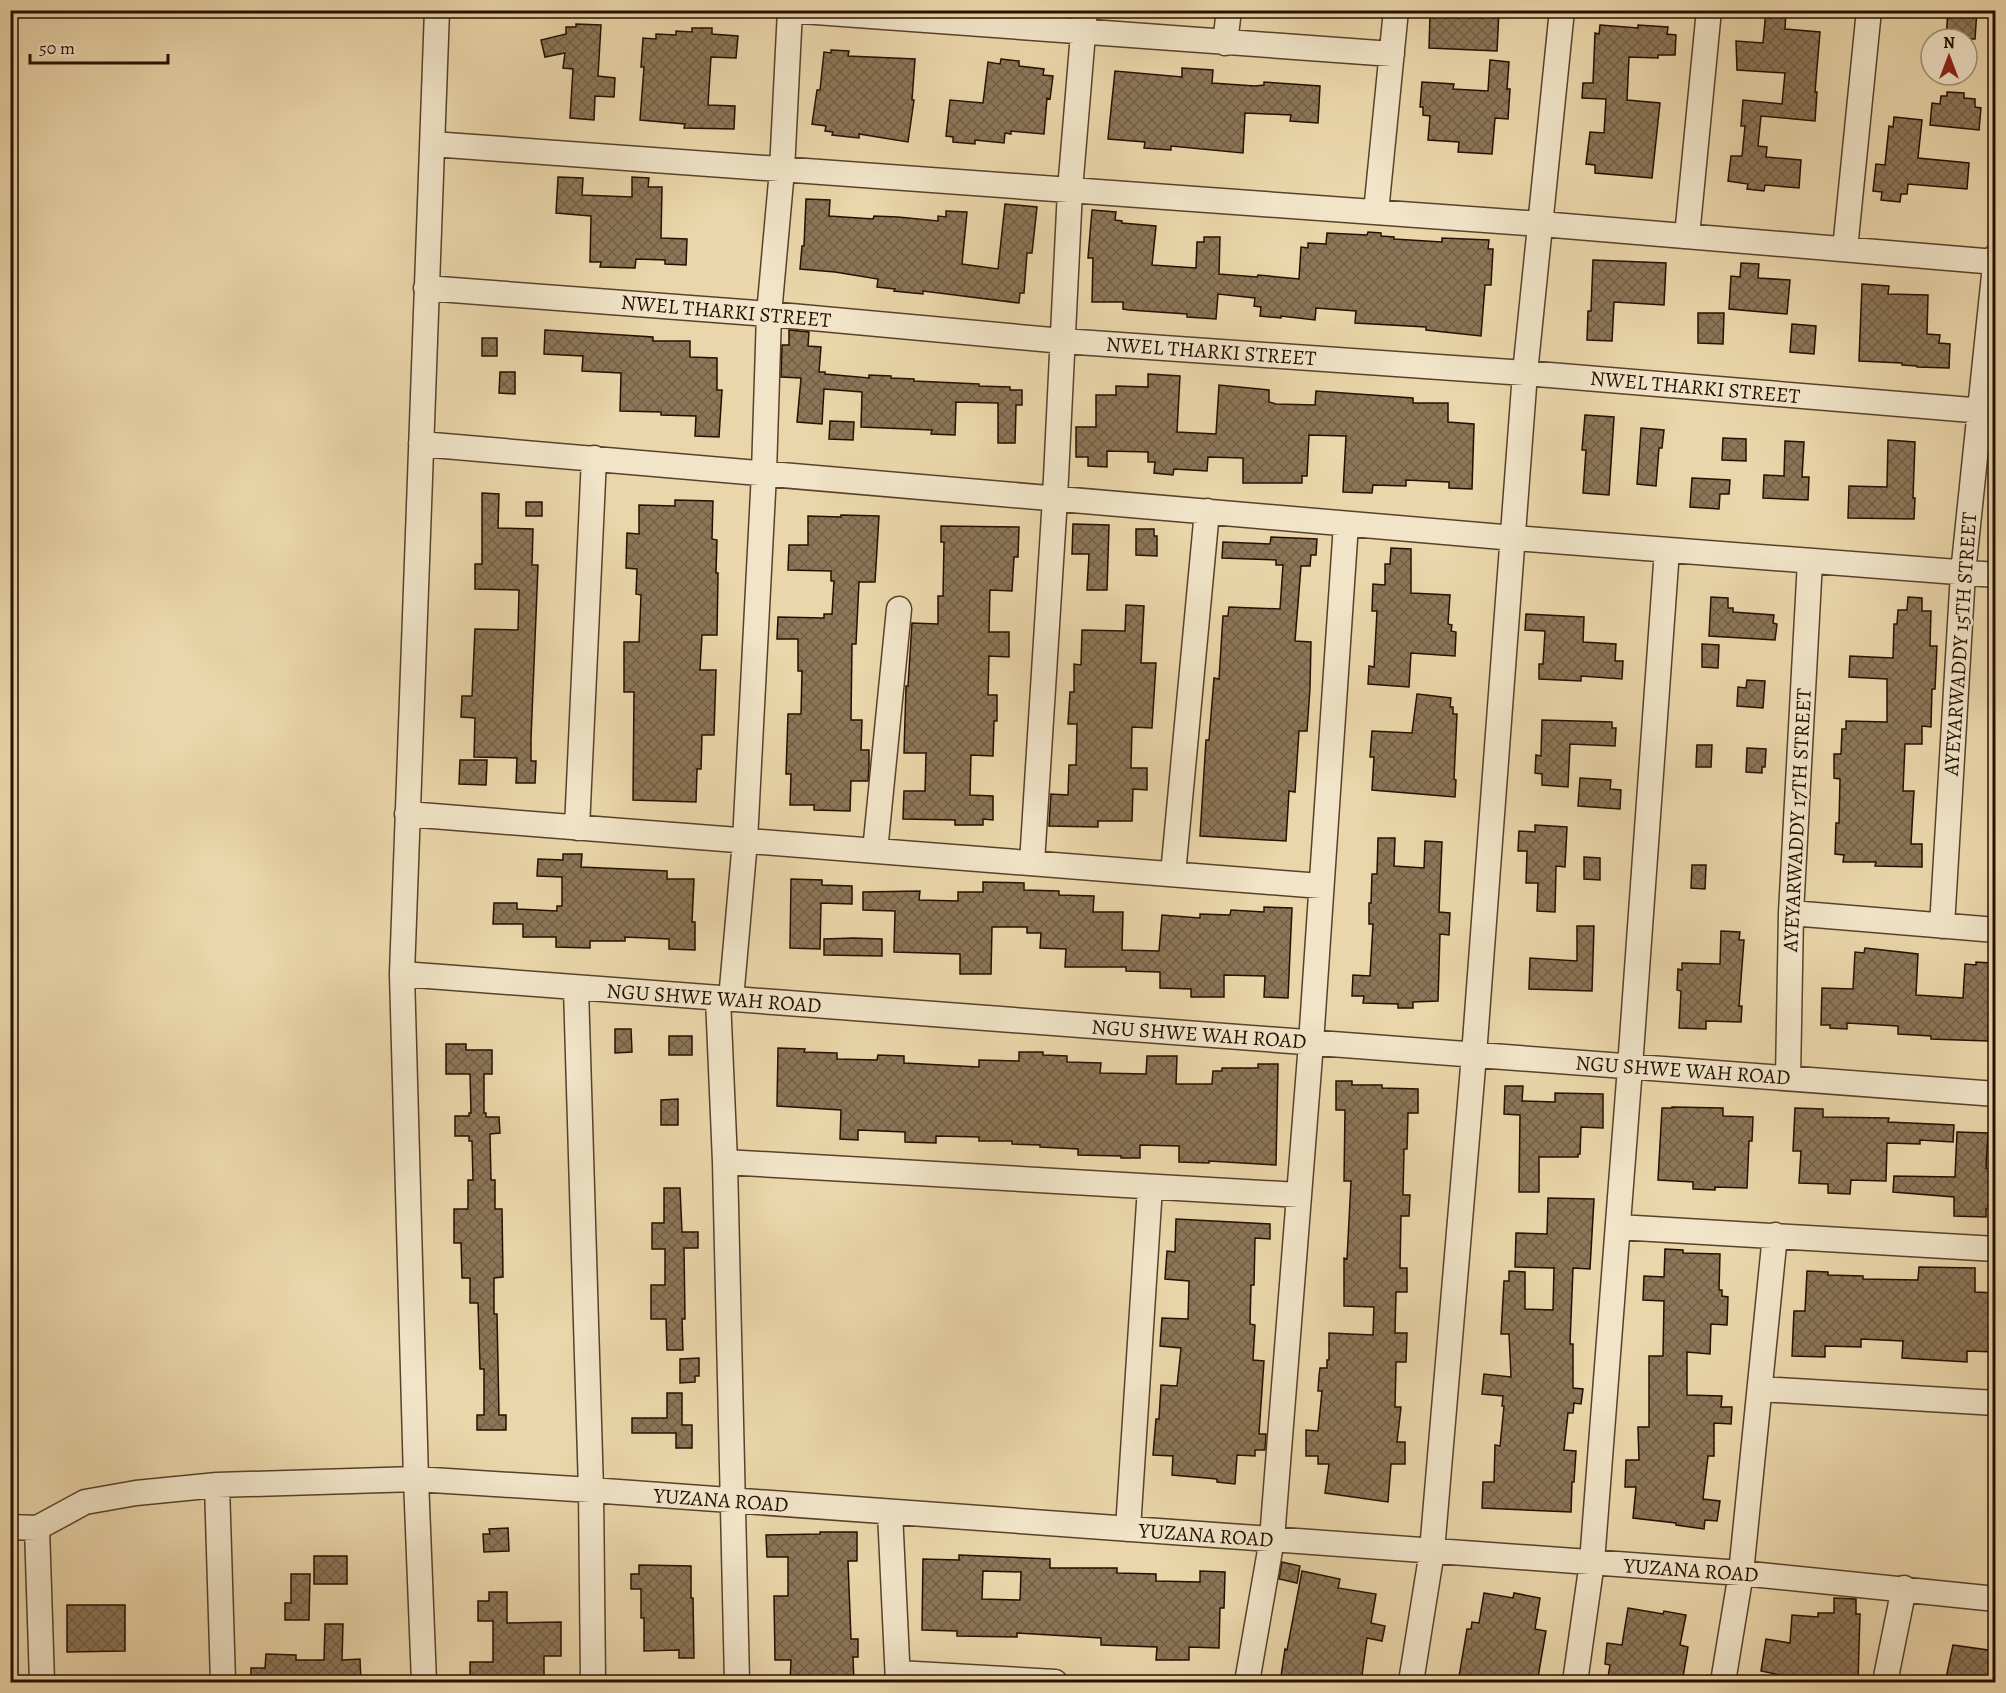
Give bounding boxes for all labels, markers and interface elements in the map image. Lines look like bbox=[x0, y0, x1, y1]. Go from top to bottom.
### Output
scale bar bbox=[30, 27, 168, 65]
north arrow bbox=[1919, 27, 1979, 87]
text: N bbox=[1943, 32, 1955, 54]
text: 50 m bbox=[39, 36, 75, 60]
street label: NWEL THARKI STREET bbox=[620, 288, 833, 334]
street label: NWEL THARKI STREET bbox=[1105, 330, 1318, 372]
street label: NWEL THARKI STREET bbox=[1589, 364, 1802, 410]
street label: AYEYARWADDY 15TH STREET bbox=[1937, 511, 1983, 778]
street label: AYEYARWADDY 17TH STREET bbox=[1776, 687, 1818, 954]
street label: NGU SHWE WAH ROAD bbox=[605, 977, 823, 1019]
street label: NGU SHWE WAH ROAD bbox=[1090, 1013, 1308, 1055]
street label: NGU SHWE WAH ROAD bbox=[1574, 1049, 1792, 1091]
street label: YUZANA ROAD bbox=[652, 1481, 789, 1519]
street label: YUZANA ROAD bbox=[1137, 1516, 1274, 1554]
street label: YUZANA ROAD bbox=[1622, 1551, 1759, 1589]

